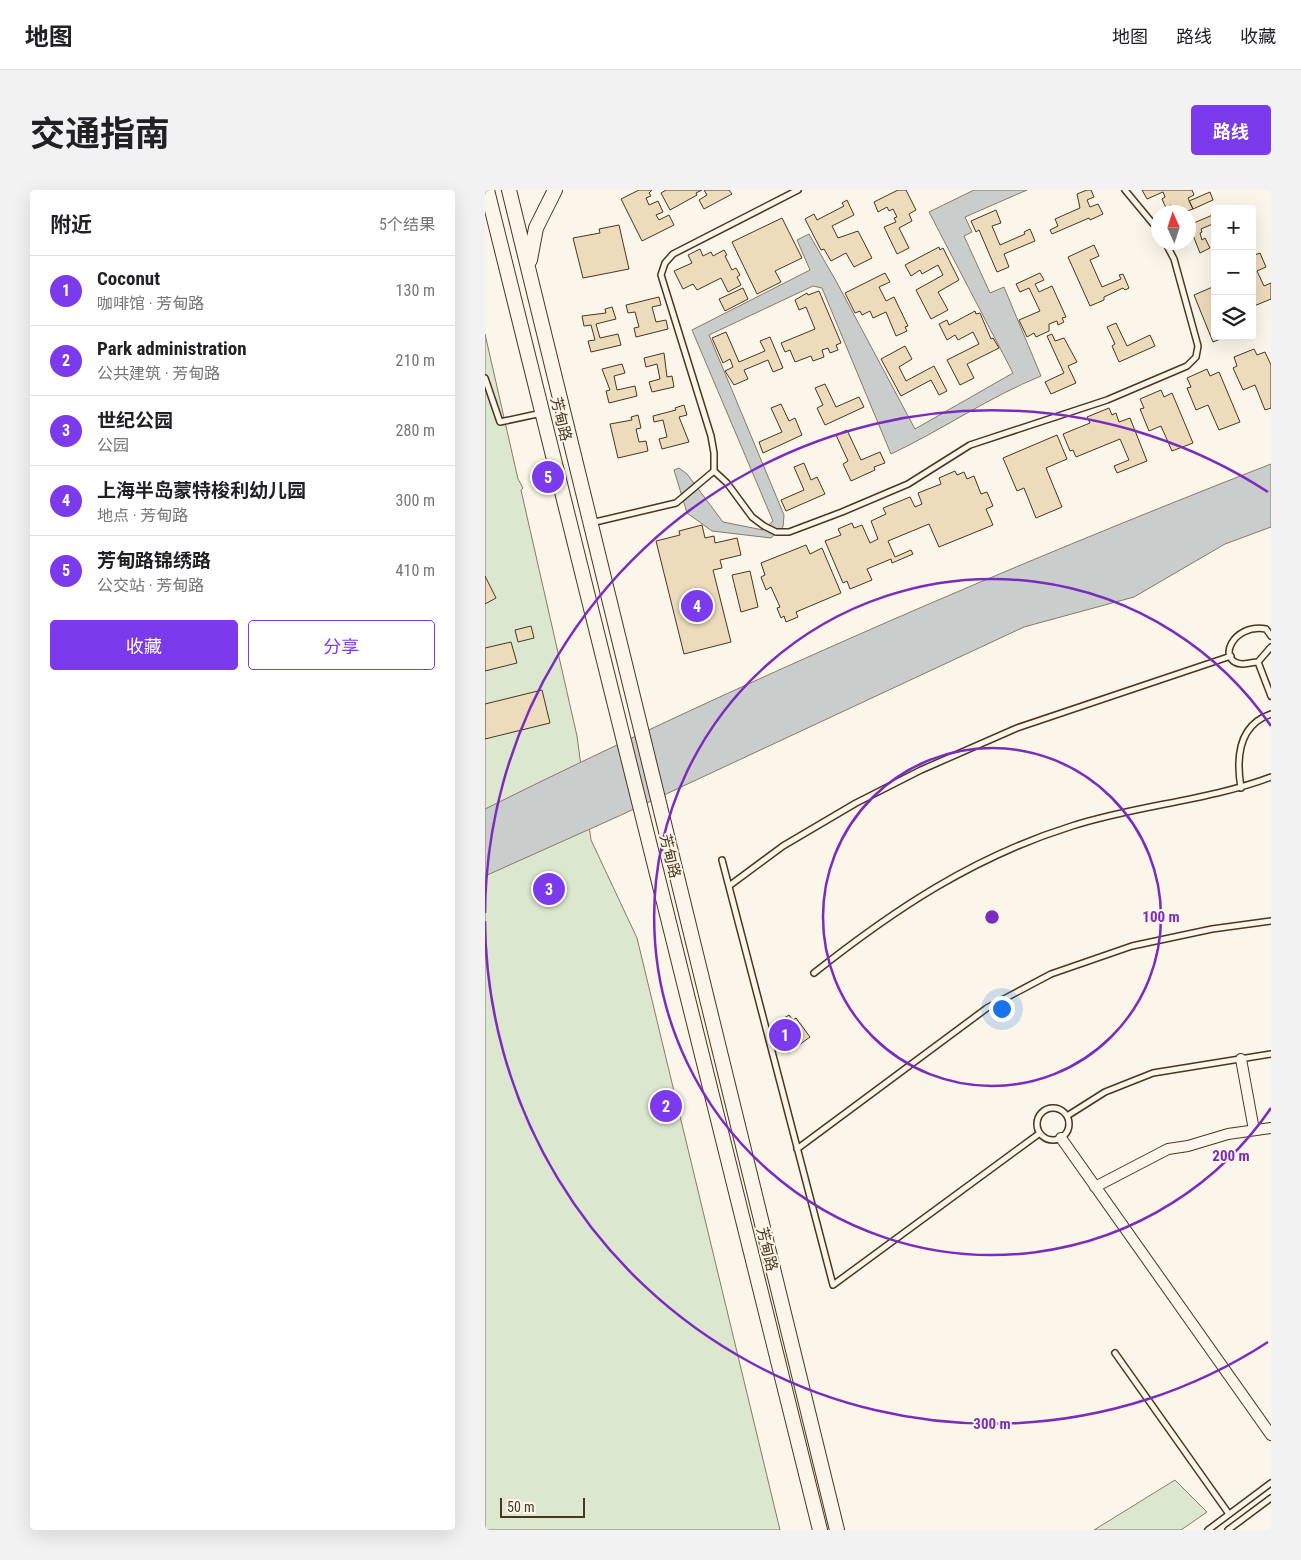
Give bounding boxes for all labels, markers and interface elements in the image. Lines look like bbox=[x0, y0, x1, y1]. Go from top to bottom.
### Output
text: 地图 bbox=[25, 23, 73, 51]
text: 地图 bbox=[1112, 26, 1148, 47]
text: 路线 bbox=[1176, 26, 1212, 47]
text: 收藏 bbox=[1240, 26, 1276, 47]
button: 路线 bbox=[1191, 105, 1271, 155]
text: 交通指南 bbox=[30, 114, 170, 155]
north arrow bbox=[1151, 205, 1196, 250]
map controls bbox=[1211, 205, 1256, 340]
button: + bbox=[1211, 205, 1256, 250]
text: 附近 bbox=[50, 213, 92, 237]
text: 5个结果 bbox=[379, 215, 435, 234]
button: − bbox=[1211, 250, 1256, 295]
text: Coconut bbox=[97, 267, 160, 290]
text: 1 bbox=[62, 281, 70, 300]
text: 130 m bbox=[396, 281, 435, 300]
text: 咖啡馆 · 芳甸路 bbox=[97, 294, 204, 313]
button: layers bbox=[1211, 295, 1256, 340]
text: Park administration bbox=[97, 337, 247, 360]
text: 2 bbox=[62, 351, 70, 370]
text: 210 m bbox=[396, 351, 435, 370]
text: 公共建筑 · 芳甸路 bbox=[97, 364, 220, 383]
street label: 芳甸路 bbox=[547, 395, 575, 443]
text: 世纪公园 bbox=[97, 409, 173, 432]
text: 3 bbox=[62, 421, 70, 440]
text: 280 m bbox=[396, 421, 435, 440]
text: 公园 bbox=[97, 436, 129, 455]
pin: 5 bbox=[532, 458, 564, 496]
text: 上海半岛蒙特梭利幼儿园 bbox=[97, 479, 306, 502]
text: 4 bbox=[62, 491, 70, 510]
text: 300 m bbox=[396, 491, 435, 510]
text: 地点 · 芳甸路 bbox=[97, 506, 188, 525]
text: 芳甸路锦绣路 bbox=[97, 549, 211, 572]
text: 5 bbox=[62, 561, 70, 580]
text: 410 m bbox=[396, 561, 435, 580]
text: 公交站 · 芳甸路 bbox=[97, 576, 204, 595]
pin: 4 bbox=[681, 587, 713, 625]
button: 收藏 bbox=[50, 620, 238, 670]
button: 分享 bbox=[248, 620, 435, 670]
street label: 芳甸路 bbox=[656, 832, 684, 880]
pin: 3 bbox=[533, 870, 565, 908]
centre of rings bbox=[983, 908, 1001, 926]
text: 100 m bbox=[1142, 908, 1180, 926]
your location bbox=[989, 996, 1015, 1022]
pin: 1 bbox=[769, 1016, 801, 1054]
pin: 2 bbox=[650, 1087, 682, 1125]
text: 200 m bbox=[1212, 1147, 1250, 1165]
street label: 芳甸路 bbox=[753, 1225, 781, 1273]
text: 300 m bbox=[973, 1415, 1011, 1433]
scale bar bbox=[500, 1495, 585, 1518]
text: 50 m bbox=[507, 1499, 535, 1515]

